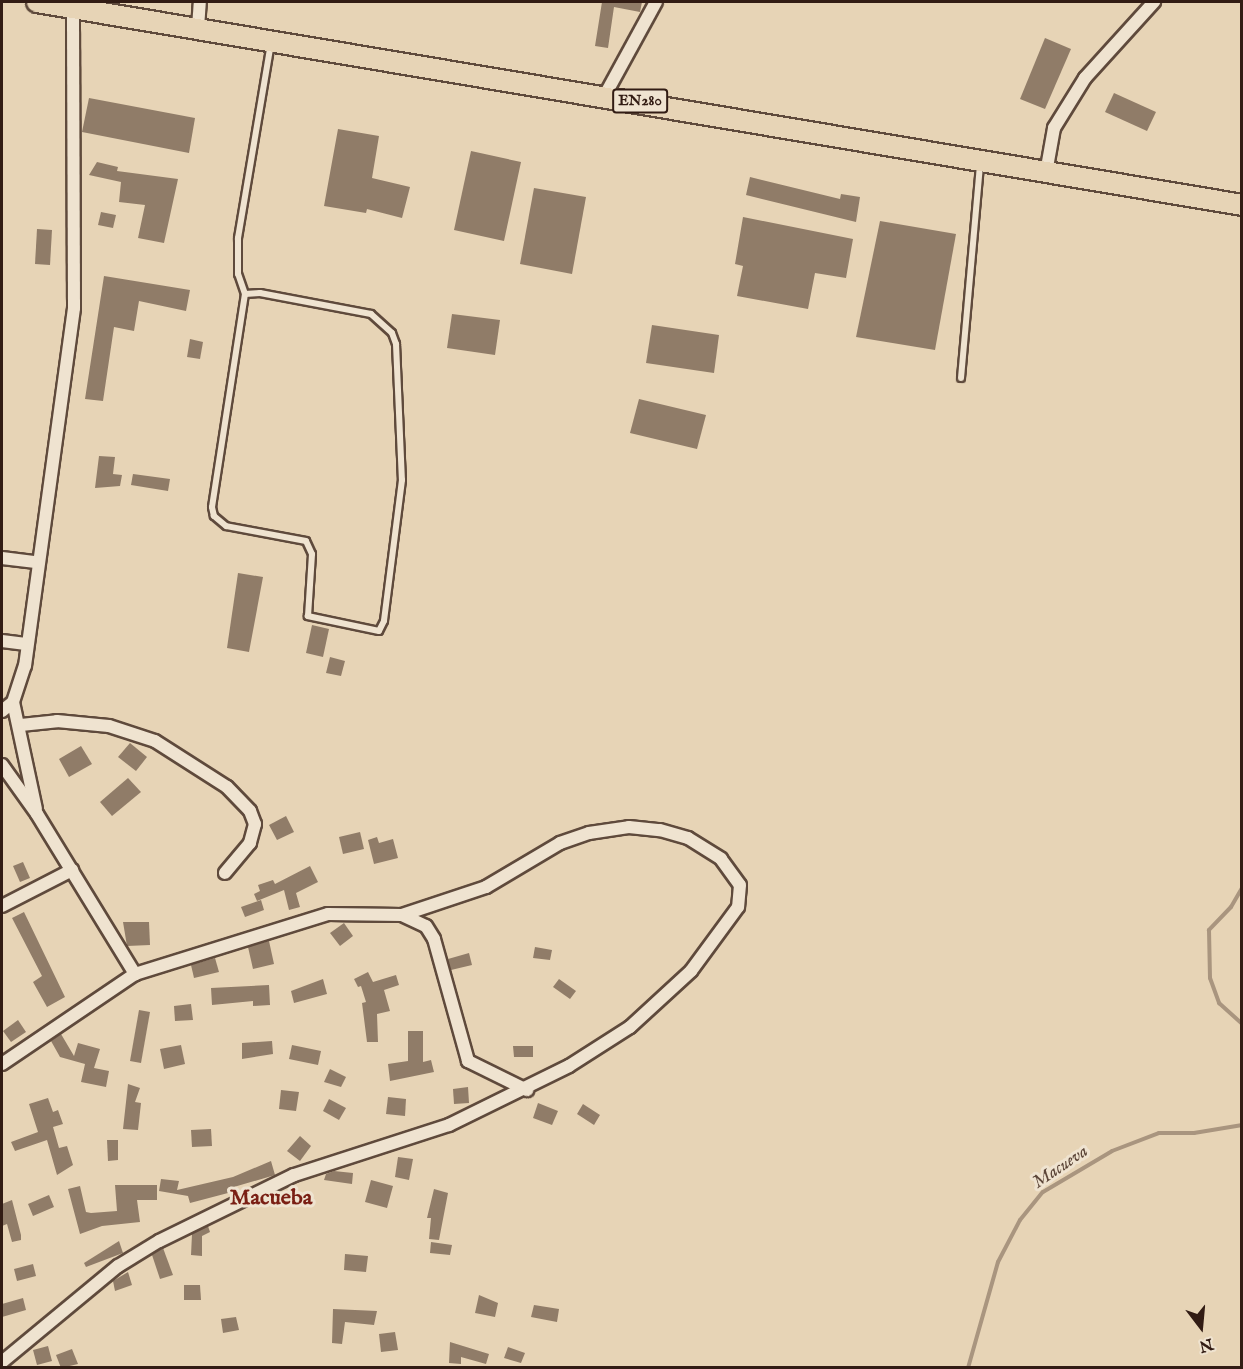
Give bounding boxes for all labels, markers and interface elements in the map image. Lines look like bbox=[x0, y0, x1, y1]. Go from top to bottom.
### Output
road number: EN280 bbox=[612, 89, 668, 113]
water label: Macueva bbox=[1029, 1142, 1093, 1194]
district label: Macueba bbox=[230, 1186, 312, 1212]
north arrow bbox=[1171, 1297, 1231, 1357]
text: N bbox=[1197, 1333, 1215, 1356]

